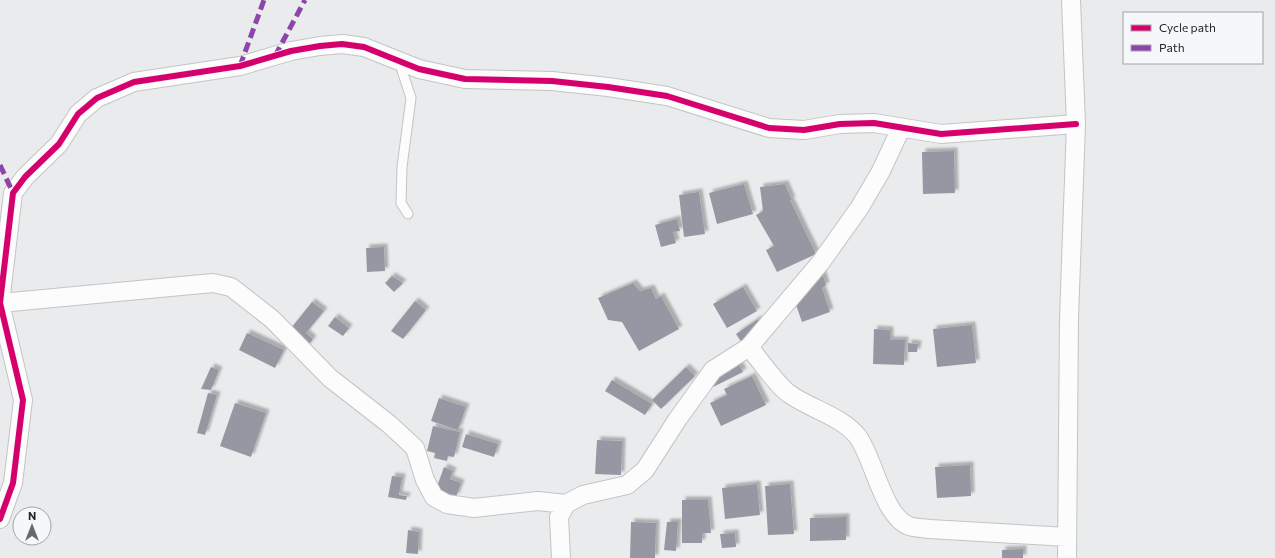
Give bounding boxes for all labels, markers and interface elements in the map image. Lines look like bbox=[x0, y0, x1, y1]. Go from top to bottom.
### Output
legend bbox=[1123, 12, 1263, 64]
text: Cycle path bbox=[1159, 20, 1216, 34]
text: Path bbox=[1159, 40, 1185, 54]
north arrow bbox=[12, 506, 52, 546]
text: N bbox=[28, 509, 36, 522]

